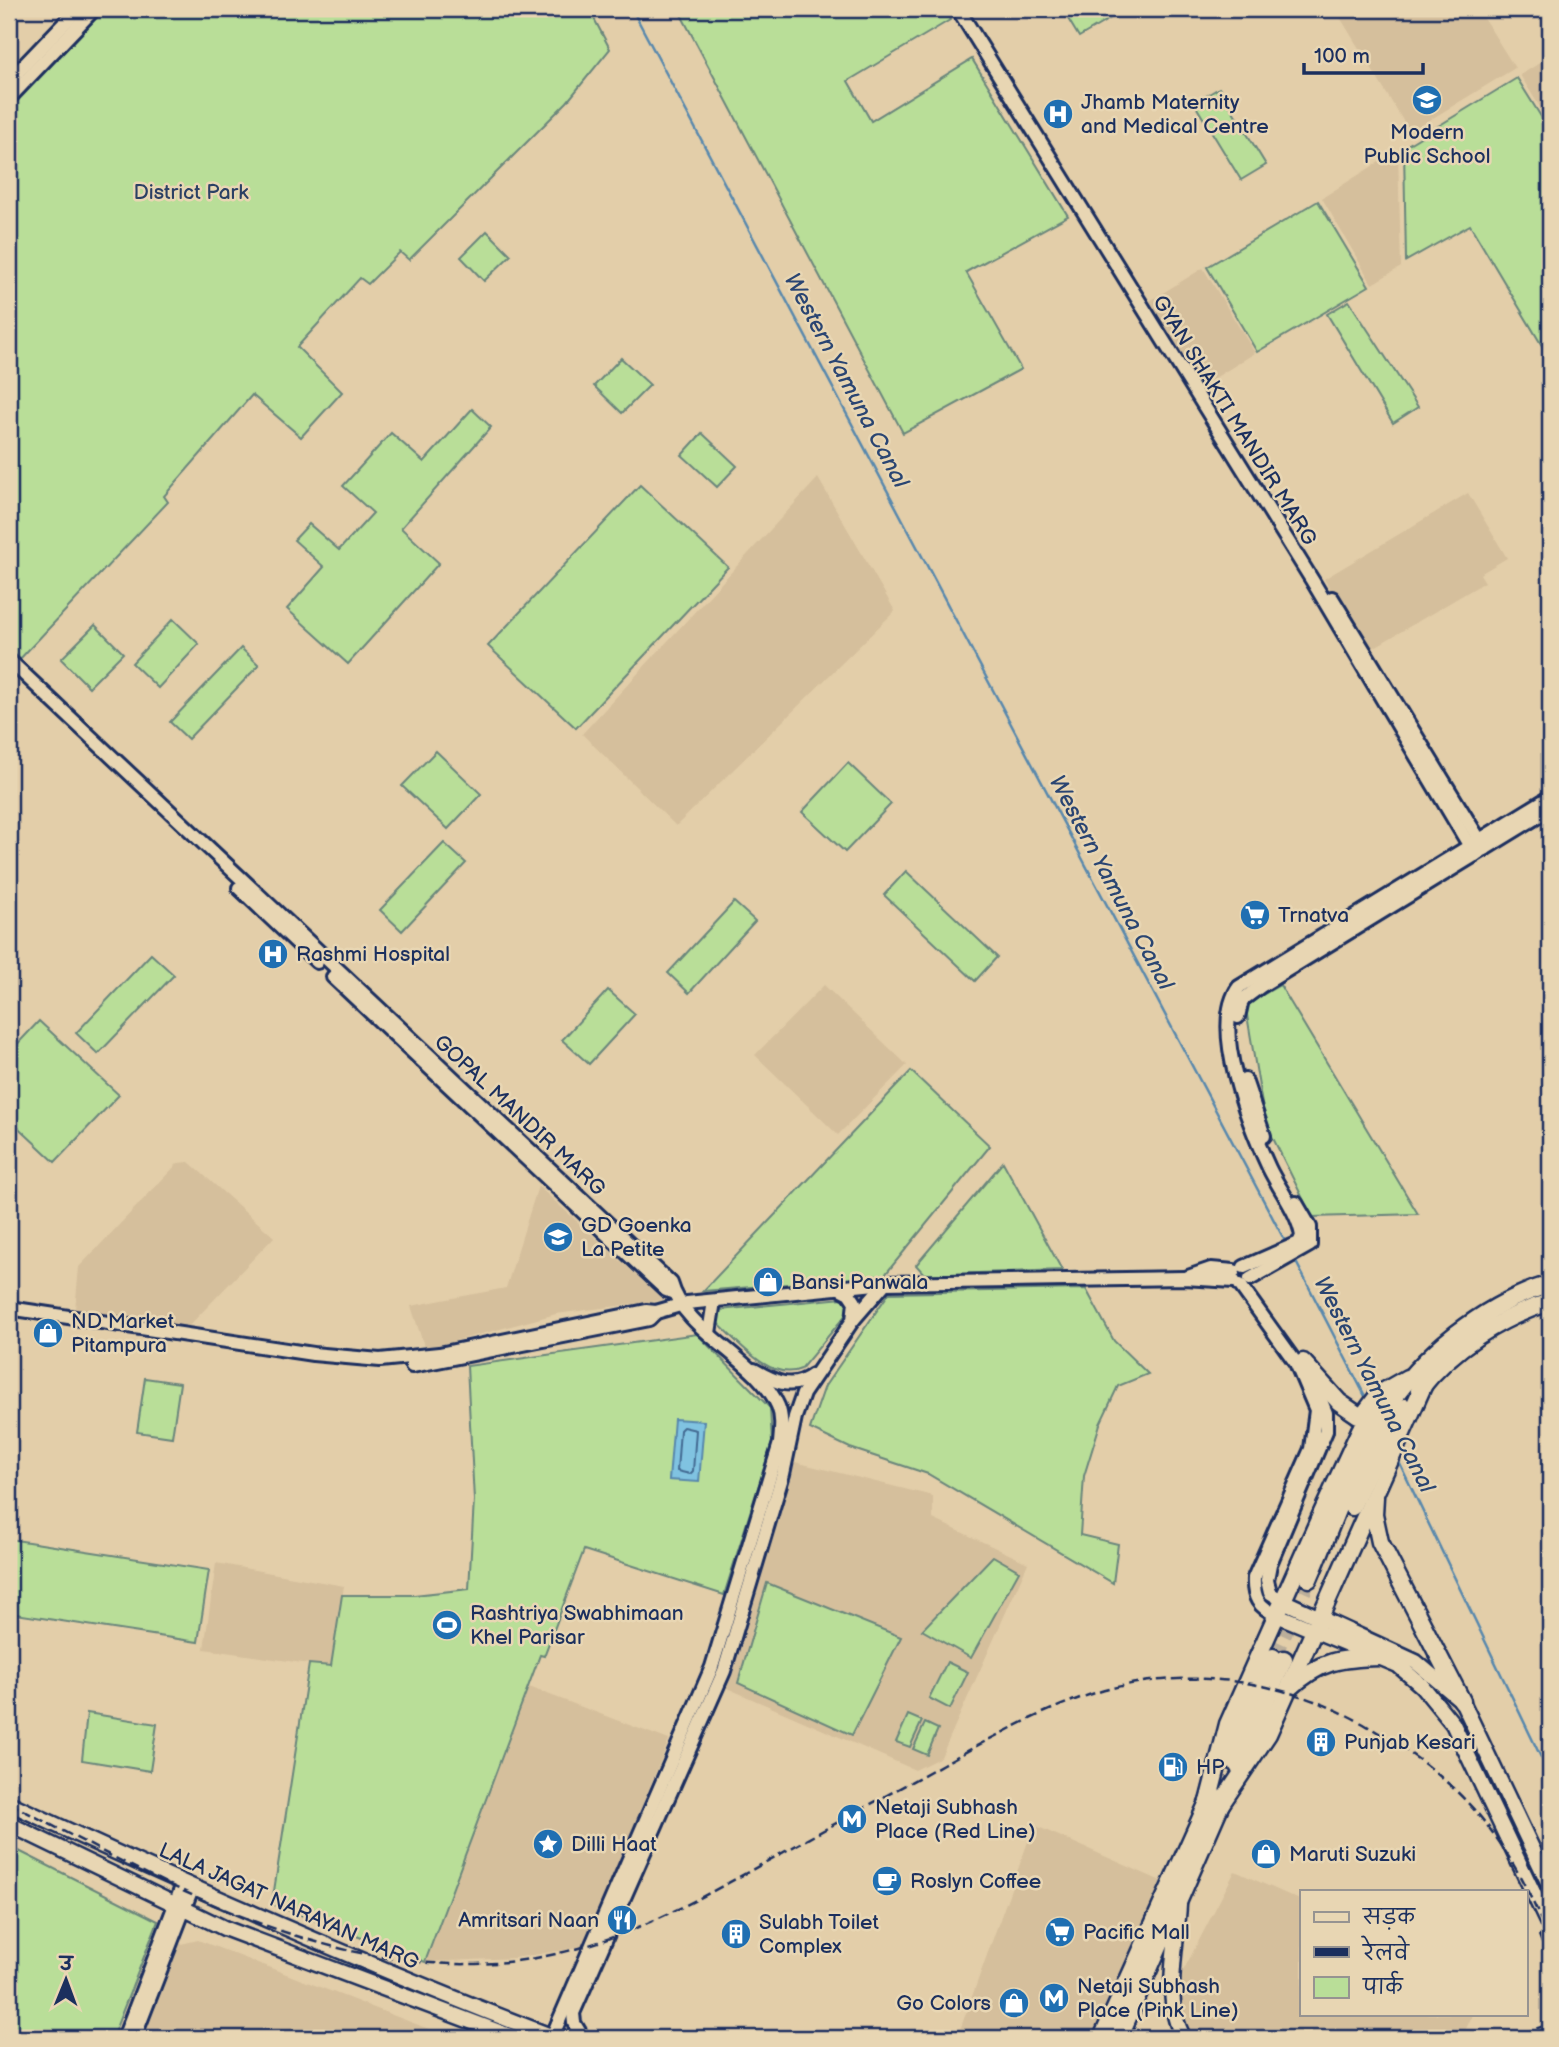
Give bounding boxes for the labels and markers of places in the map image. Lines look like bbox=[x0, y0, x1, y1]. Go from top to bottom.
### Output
school or university icon: Modern Public School bbox=[1410, 83, 1444, 117]
place label: Jhamb Maternity and Medical Centre bbox=[1081, 90, 1269, 139]
hospital icon: Jhamb Maternity and Medical Centre bbox=[1041, 97, 1075, 131]
place label: Modern Public School bbox=[1364, 120, 1490, 169]
supermarket icon: Trnatva bbox=[1238, 898, 1272, 932]
place label: Trnatva bbox=[1278, 903, 1349, 928]
hospital icon: Rashmi Hospital bbox=[256, 937, 290, 971]
place label: Rashmi Hospital bbox=[296, 942, 450, 967]
place label: GD Goenka La Petite bbox=[581, 1213, 692, 1262]
school or university icon: GD Goenka La Petite bbox=[541, 1220, 575, 1254]
shop icon: Bansi Panwala bbox=[751, 1265, 785, 1299]
place label: Bansi Panwala bbox=[791, 1270, 928, 1295]
place label: ND Market Pitampura bbox=[71, 1309, 175, 1358]
shop icon: ND Market Pitampura bbox=[31, 1316, 65, 1350]
place label: Rashtriya Swabhimaan Khel Parisar bbox=[470, 1601, 684, 1650]
sports icon: Rashtriya Swabhimaan Khel Parisar bbox=[430, 1608, 464, 1642]
building icon: Punjab Kesari bbox=[1304, 1725, 1338, 1759]
place label: Punjab Kesari bbox=[1344, 1730, 1476, 1755]
fuel station icon: HP bbox=[1156, 1750, 1190, 1784]
place label: HP bbox=[1196, 1755, 1225, 1780]
place label: Netaji Subhash Place (Red Line) bbox=[875, 1795, 1036, 1844]
metro station icon: Netaji Subhash Place (Red Line) bbox=[835, 1802, 869, 1836]
place icon: Dilli Haat bbox=[531, 1827, 565, 1861]
place label: Dilli Haat bbox=[571, 1832, 657, 1857]
shop icon: Maruti Suzuki bbox=[1249, 1837, 1283, 1871]
place label: Maruti Suzuki bbox=[1289, 1842, 1416, 1867]
cafe icon: Roslyn Coffee bbox=[870, 1864, 904, 1898]
place label: Roslyn Coffee bbox=[910, 1869, 1041, 1894]
restaurant icon: Amritsari Naan bbox=[605, 1903, 639, 1937]
place label: Amritsari Naan bbox=[458, 1908, 599, 1933]
place label: Sulabh Toilet Complex bbox=[759, 1910, 880, 1959]
supermarket icon: Pacific Mall bbox=[1043, 1915, 1077, 1949]
building icon: Sulabh Toilet Complex bbox=[719, 1917, 753, 1951]
place label: Pacific Mall bbox=[1083, 1920, 1190, 1945]
place label: Netaji Subhash Place (Pink Line) bbox=[1077, 1974, 1239, 2023]
metro station icon: Netaji Subhash Place (Pink Line) bbox=[1037, 1981, 1071, 2015]
shop icon: Go Colors bbox=[997, 1986, 1031, 2020]
place label: Go Colors bbox=[896, 1991, 991, 2016]

